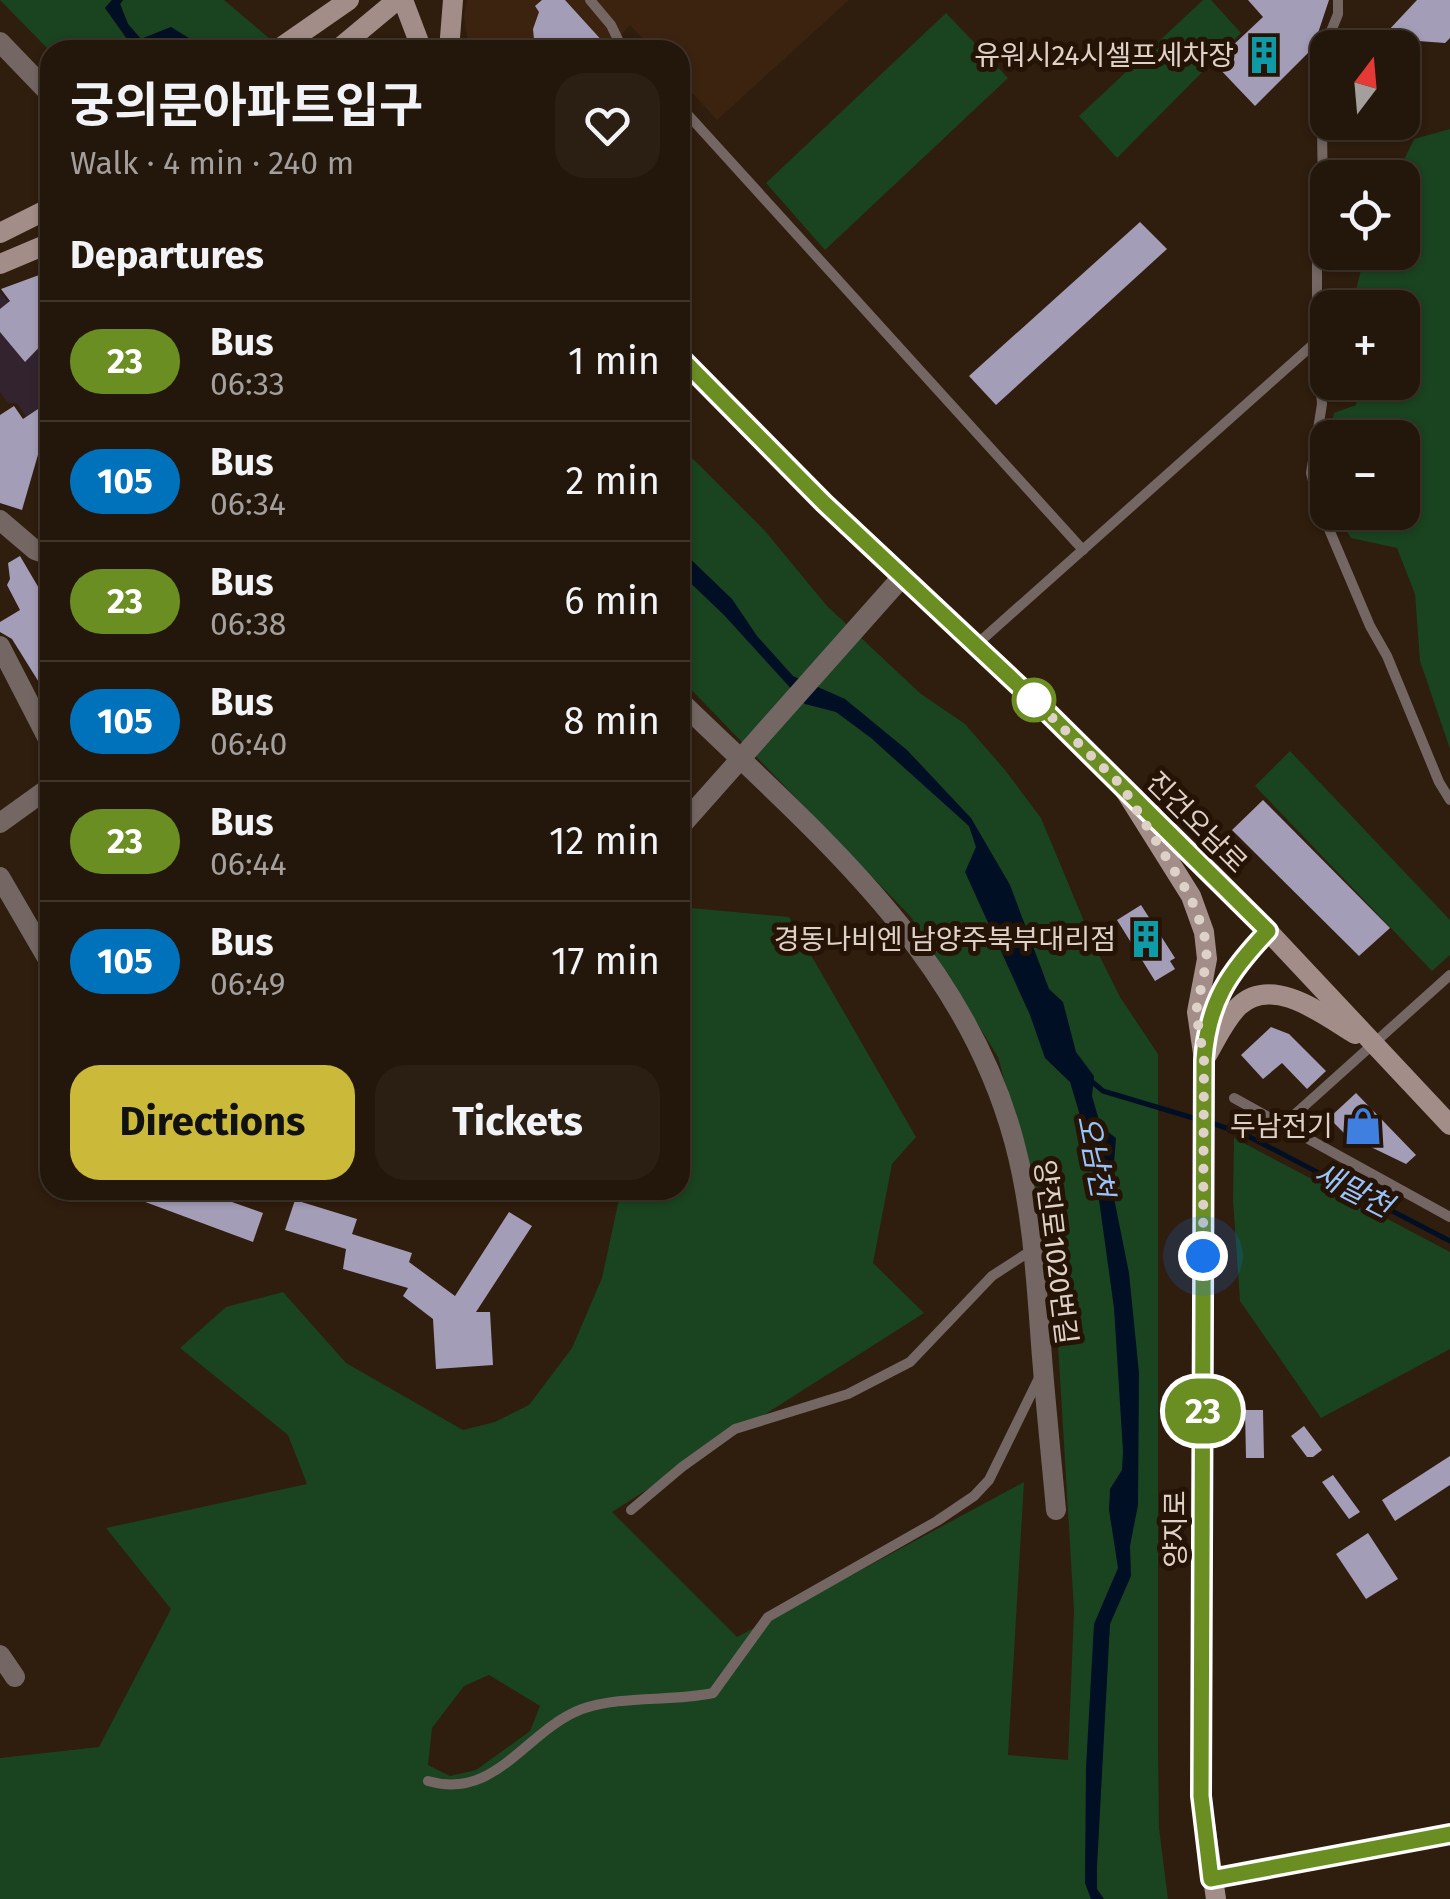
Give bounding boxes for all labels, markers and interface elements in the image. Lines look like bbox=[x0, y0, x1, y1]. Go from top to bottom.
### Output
north arrow bbox=[1310, 30, 1420, 140]
map controls bbox=[1310, 30, 1420, 530]
building icon: 유워시24시셀프세차장 bbox=[1243, 34, 1285, 76]
place label: 유워시24시셀프세차장 bbox=[974, 39, 1234, 72]
button: heart bbox=[555, 73, 660, 178]
text: 궁의문아파트입구 bbox=[70, 77, 423, 135]
text: Walk · 4 min · 240 m bbox=[70, 144, 354, 182]
button: locate bbox=[1310, 160, 1420, 270]
text: Departures bbox=[70, 232, 264, 278]
button: + bbox=[1310, 290, 1420, 400]
text: Bus bbox=[210, 319, 274, 365]
text: 1 min bbox=[568, 338, 660, 384]
text: 23 bbox=[107, 340, 143, 382]
text: 06:33 bbox=[210, 365, 285, 403]
button: − bbox=[1310, 420, 1420, 530]
text: Bus bbox=[210, 439, 274, 485]
text: 2 min bbox=[566, 458, 660, 504]
text: 105 bbox=[97, 460, 153, 502]
text: 06:34 bbox=[210, 485, 286, 523]
text: Bus bbox=[210, 559, 274, 605]
text: 6 min bbox=[564, 578, 660, 624]
text: 23 bbox=[107, 580, 143, 622]
text: 06:38 bbox=[210, 605, 286, 643]
text: Bus bbox=[210, 679, 274, 725]
unlabelled marker bbox=[1013, 679, 1055, 721]
text: 8 min bbox=[563, 698, 660, 744]
text: 105 bbox=[97, 700, 153, 742]
text: 06:40 bbox=[210, 725, 287, 763]
street label: 진건오남로 bbox=[1139, 765, 1254, 880]
text: Bus bbox=[210, 799, 274, 845]
text: 12 min bbox=[549, 818, 660, 864]
text: 23 bbox=[107, 820, 143, 862]
text: 06:44 bbox=[210, 845, 286, 883]
building icon: 경동나비엔 남양주북부대리점 bbox=[1125, 918, 1167, 960]
text: Bus bbox=[210, 919, 274, 965]
place label: 경동나비엔 남양주북부대리점 bbox=[774, 923, 1116, 956]
text: 17 min bbox=[551, 938, 660, 984]
text: 105 bbox=[97, 940, 153, 982]
text: 06:49 bbox=[210, 965, 286, 1003]
button: Directions bbox=[70, 1065, 355, 1180]
button: Tickets bbox=[375, 1065, 660, 1180]
shop icon: 두남전기 bbox=[1342, 1105, 1384, 1147]
place label: 두남전기 bbox=[1230, 1110, 1333, 1143]
water label: 오남천 bbox=[1069, 1112, 1121, 1203]
water label: 새말천 bbox=[1308, 1155, 1401, 1226]
street label: 양진로1020번길 bbox=[1028, 1158, 1083, 1346]
your location bbox=[1178, 1231, 1228, 1281]
line badge: 23 bbox=[1158, 1378, 1248, 1444]
text: 23 bbox=[1185, 1390, 1221, 1432]
street label: 양지로 bbox=[1159, 1490, 1192, 1568]

